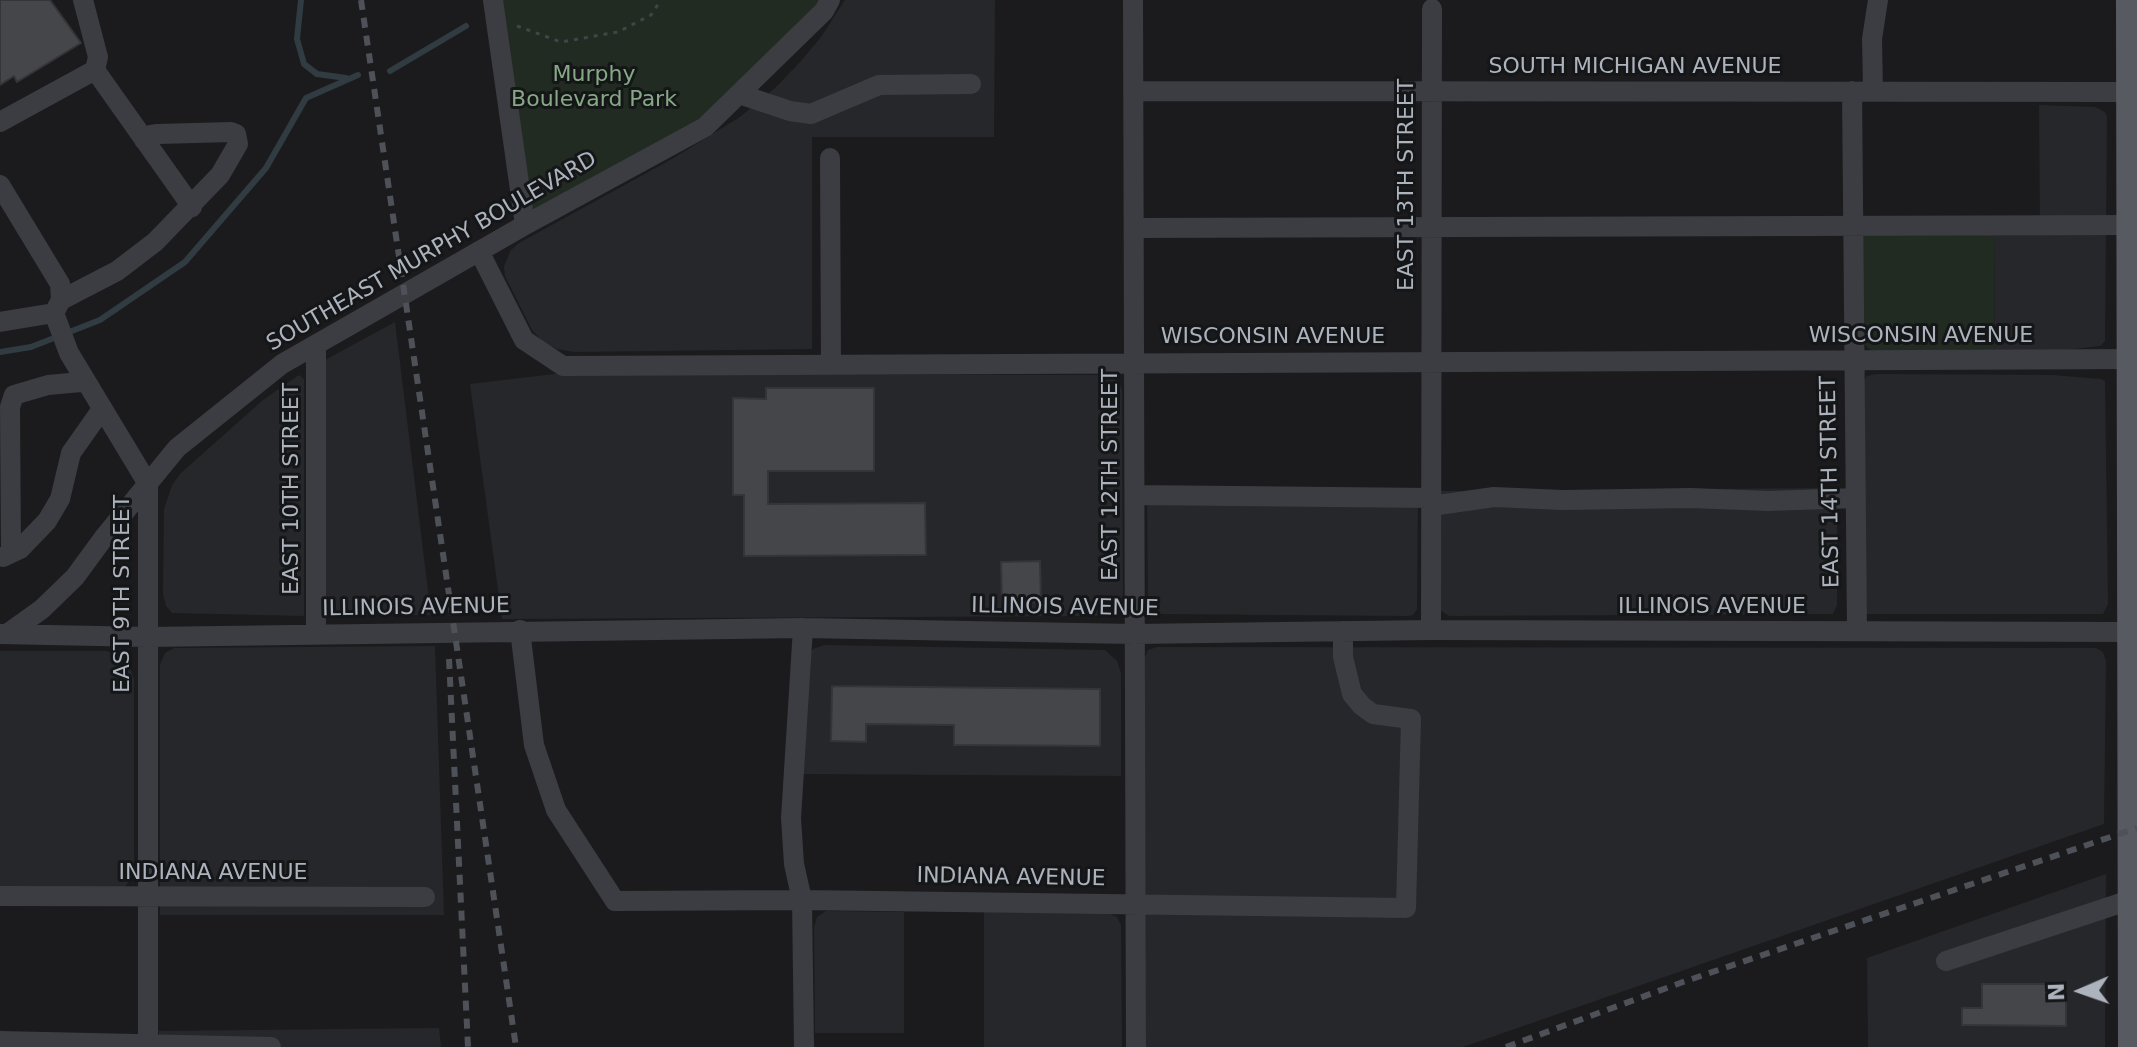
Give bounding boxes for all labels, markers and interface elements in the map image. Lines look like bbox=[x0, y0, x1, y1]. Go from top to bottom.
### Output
street label: SOUTH MICHIGAN AVENUE bbox=[1489, 54, 1781, 80]
park label: Murphy Boulevard Park bbox=[511, 62, 677, 114]
street label: EAST 13TH STREET bbox=[1394, 79, 1420, 291]
street label: SOUTHEAST MURPHY BOULEVARD bbox=[262, 146, 602, 358]
street label: WISCONSIN AVENUE bbox=[1809, 323, 2033, 349]
street label: WISCONSIN AVENUE bbox=[1161, 324, 1385, 350]
street label: EAST 12TH STREET bbox=[1098, 369, 1124, 581]
street label: EAST 14TH STREET bbox=[1816, 376, 1846, 588]
street label: EAST 10TH STREET bbox=[279, 383, 305, 595]
street label: EAST 9TH STREET bbox=[110, 495, 136, 693]
street label: ILLINOIS AVENUE bbox=[322, 593, 510, 623]
street label: ILLINOIS AVENUE bbox=[971, 593, 1159, 623]
street label: ILLINOIS AVENUE bbox=[1618, 594, 1806, 620]
street label: INDIANA AVENUE bbox=[119, 860, 307, 886]
street label: INDIANA AVENUE bbox=[916, 863, 1106, 893]
north arrow bbox=[2041, 951, 2121, 1031]
text: N bbox=[2044, 982, 2069, 1002]

